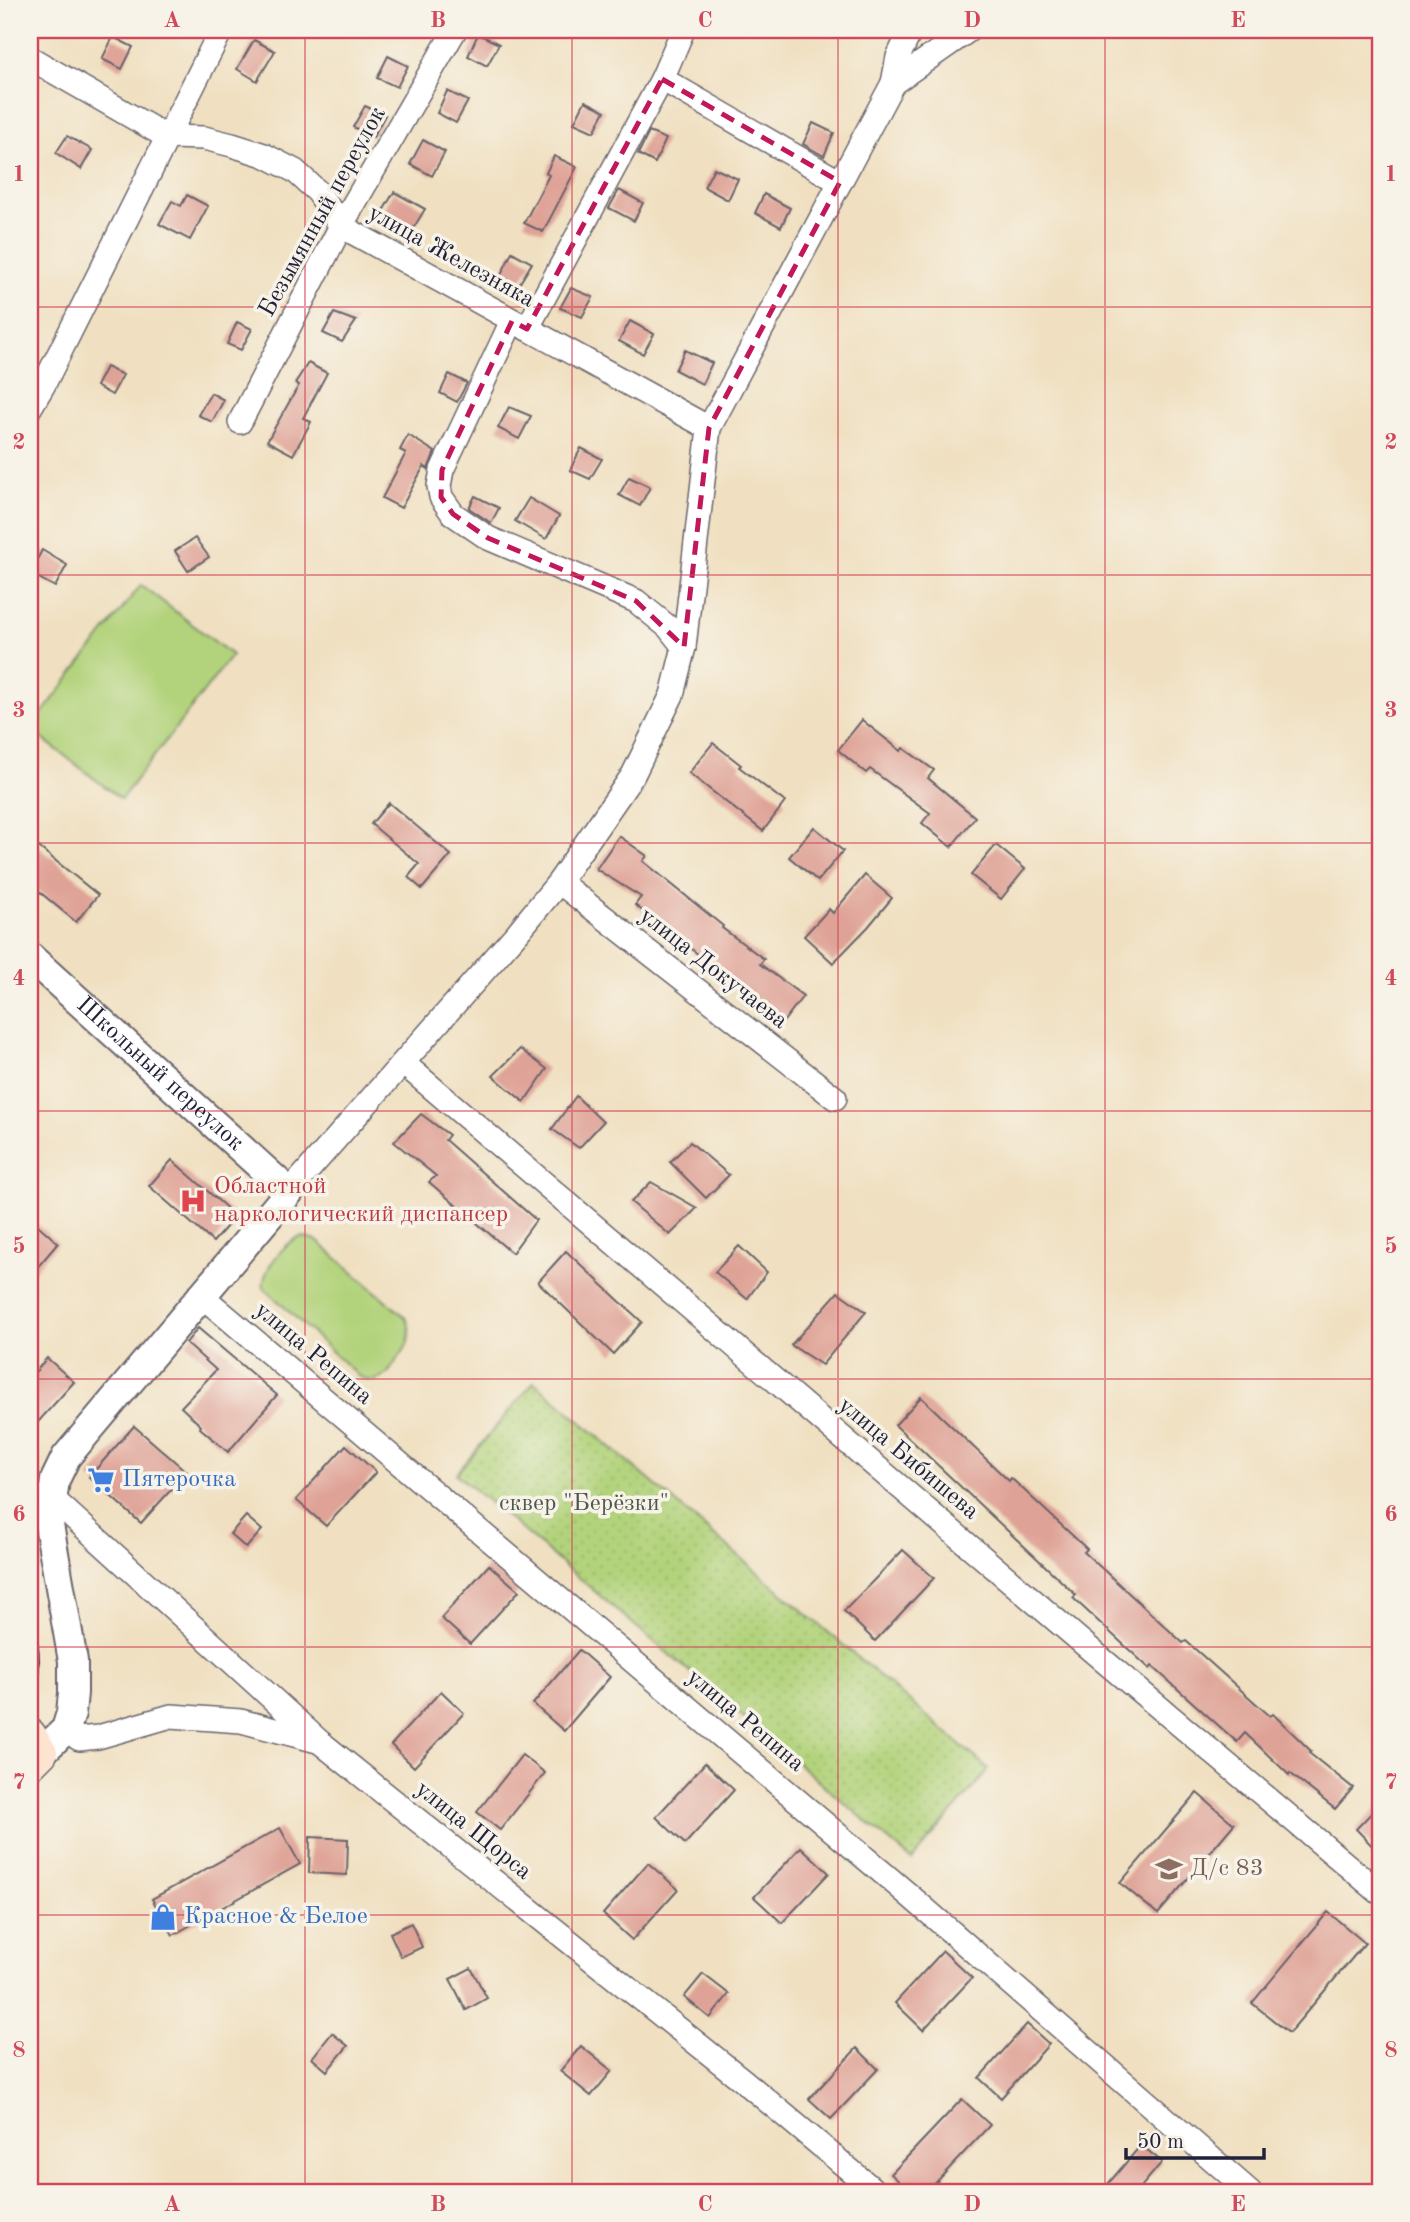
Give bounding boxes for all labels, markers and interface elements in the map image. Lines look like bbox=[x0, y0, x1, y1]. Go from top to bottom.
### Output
text: A bbox=[163, 9, 181, 32]
text: B bbox=[430, 9, 446, 32]
text: C bbox=[697, 9, 713, 32]
text: D bbox=[963, 9, 981, 32]
text: E bbox=[1230, 9, 1246, 32]
street label: Безымянный переулок bbox=[255, 103, 391, 321]
text: 1 bbox=[12, 163, 26, 186]
text: 1 bbox=[1384, 163, 1398, 186]
street label: улица Железняка bbox=[364, 201, 538, 313]
text: 2 bbox=[12, 431, 26, 454]
text: 2 bbox=[1384, 431, 1398, 454]
text: 3 bbox=[12, 699, 26, 722]
text: 3 bbox=[1384, 699, 1398, 722]
street label: улица Докучаева bbox=[634, 904, 792, 1034]
text: 4 bbox=[12, 967, 26, 990]
text: 4 bbox=[1384, 967, 1398, 990]
street label: Школьный переулок bbox=[71, 993, 248, 1156]
place label: Областной наркологический диспансер bbox=[214, 1175, 508, 1227]
hospital icon: Областной наркологический диспансер bbox=[178, 1186, 208, 1216]
text: 5 bbox=[12, 1235, 26, 1258]
text: 5 bbox=[1384, 1235, 1398, 1258]
street label: улица Репина bbox=[250, 1298, 376, 1410]
street label: улица Бибишева bbox=[833, 1393, 983, 1525]
supermarket icon: Пятерочка bbox=[86, 1465, 116, 1495]
place label: Пятерочка bbox=[122, 1468, 236, 1492]
park label: сквер "Берёзки" bbox=[499, 1492, 669, 1516]
text: 6 bbox=[12, 1503, 26, 1526]
text: 6 bbox=[1384, 1503, 1398, 1526]
street label: улица Репина bbox=[682, 1665, 808, 1777]
text: 7 bbox=[12, 1771, 26, 1794]
text: 7 bbox=[1384, 1771, 1398, 1794]
street label: улица Щорса bbox=[410, 1777, 536, 1885]
school or university icon: Д/с 83 bbox=[1154, 1854, 1184, 1884]
place label: Д/с 83 bbox=[1190, 1857, 1264, 1881]
shop icon: Красное & Белое bbox=[148, 1902, 178, 1932]
place label: Красное & Белое bbox=[184, 1905, 368, 1929]
text: 8 bbox=[12, 2039, 26, 2062]
text: 8 bbox=[1384, 2039, 1398, 2062]
scale bar bbox=[1126, 2117, 1265, 2161]
text: 50 m bbox=[1137, 2132, 1184, 2153]
text: A bbox=[163, 2193, 181, 2216]
text: B bbox=[430, 2193, 446, 2216]
text: C bbox=[697, 2193, 713, 2216]
text: D bbox=[963, 2193, 981, 2216]
text: E bbox=[1230, 2193, 1246, 2216]

